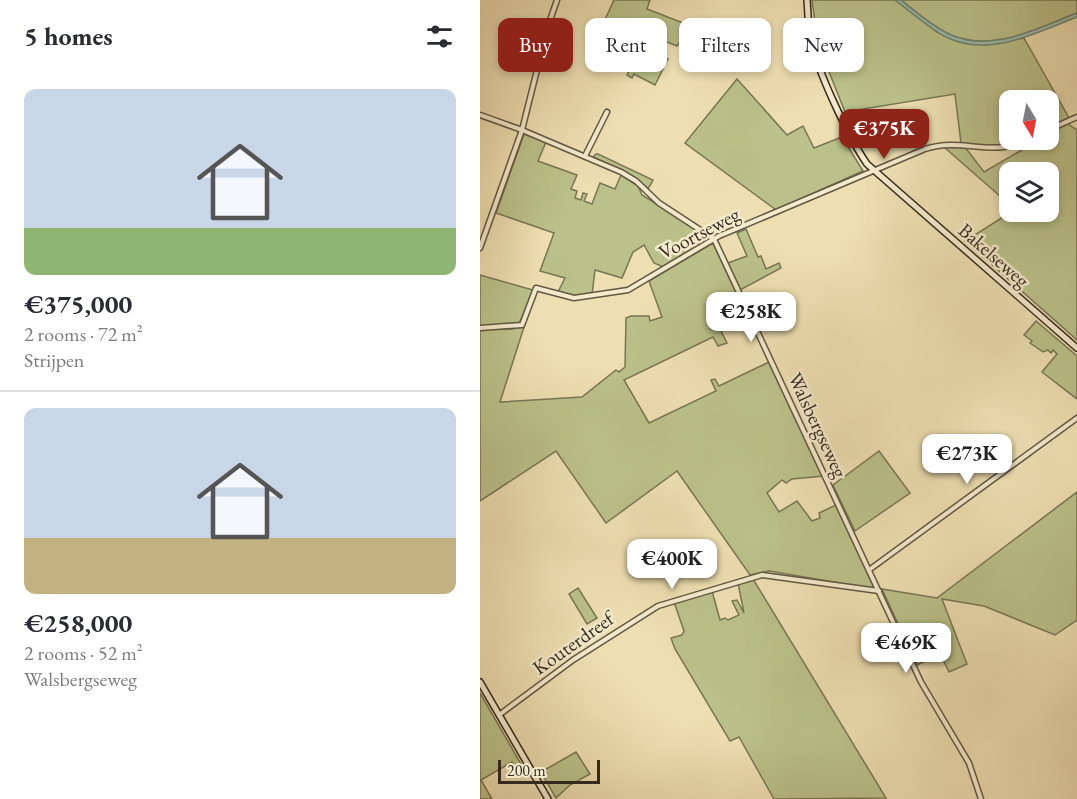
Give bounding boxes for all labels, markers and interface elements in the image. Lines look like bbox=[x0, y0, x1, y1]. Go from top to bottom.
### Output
chip: Buy bbox=[498, 18, 573, 72]
chip: Rent bbox=[585, 18, 667, 72]
chip: Filters bbox=[679, 18, 771, 72]
chip: New bbox=[783, 18, 864, 72]
text: 5 homes bbox=[24, 19, 113, 53]
icon: filters bbox=[423, 20, 456, 53]
north arrow bbox=[999, 90, 1059, 150]
map controls bbox=[999, 90, 1059, 222]
pin: €375K bbox=[842, 109, 926, 160]
text: €375K bbox=[853, 115, 915, 141]
icon: home bbox=[186, 128, 294, 236]
button: layers bbox=[999, 162, 1059, 222]
street label: Voortseweg bbox=[654, 201, 744, 265]
street label: Bakelseweg bbox=[953, 217, 1035, 293]
text: €375,000 bbox=[24, 287, 132, 321]
pin: €258K bbox=[709, 292, 793, 343]
text: €258K bbox=[720, 298, 782, 324]
text: 2 rooms · 72 m² bbox=[24, 321, 143, 347]
text: Strijpen bbox=[24, 347, 84, 373]
street label: Walsbergseweg bbox=[782, 368, 854, 482]
pin: €273K bbox=[925, 434, 1009, 485]
text: €273K bbox=[936, 440, 998, 466]
icon: home bbox=[186, 447, 294, 555]
pin: €400K bbox=[630, 539, 714, 590]
text: €400K bbox=[641, 545, 703, 571]
street label: Kouterdreef bbox=[527, 604, 621, 680]
text: €258,000 bbox=[24, 606, 132, 640]
pin: €469K bbox=[864, 623, 948, 674]
text: €469K bbox=[875, 629, 937, 655]
text: 2 rooms · 52 m² bbox=[24, 640, 143, 666]
text: Walsbergseweg bbox=[24, 666, 137, 692]
scale bar bbox=[498, 757, 600, 784]
text: 200 m bbox=[507, 760, 546, 781]

